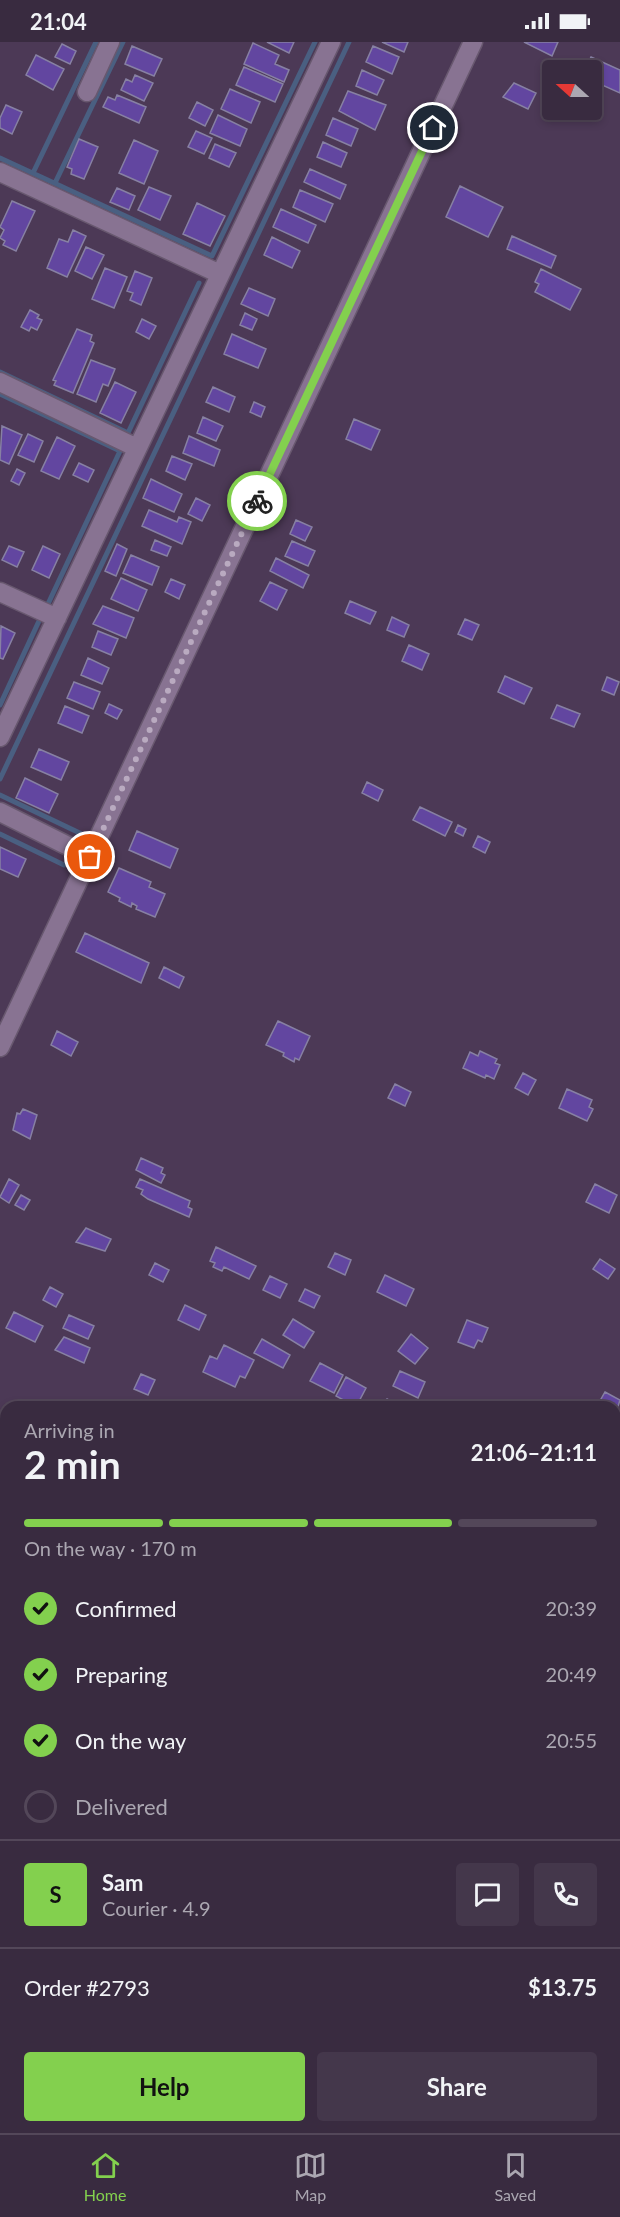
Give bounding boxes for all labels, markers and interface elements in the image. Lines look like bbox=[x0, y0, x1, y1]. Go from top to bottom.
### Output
text: 21:04 bbox=[30, 8, 87, 35]
north arrow bbox=[542, 60, 602, 120]
map controls bbox=[542, 60, 602, 120]
pin bbox=[407, 102, 458, 153]
icon: home bbox=[416, 111, 449, 144]
courier bbox=[227, 471, 287, 531]
icon: bike bbox=[241, 485, 274, 518]
pin bbox=[64, 831, 115, 882]
icon: bag bbox=[73, 840, 106, 873]
text: Arriving in bbox=[24, 1418, 115, 1442]
text: 21:06–21:11 bbox=[471, 1439, 597, 1466]
text: 2 min bbox=[24, 1441, 121, 1487]
text: On the way · 170 m bbox=[24, 1536, 197, 1560]
icon: check bbox=[24, 1592, 57, 1625]
text: Confirmed bbox=[75, 1595, 177, 1622]
text: 20:39 bbox=[546, 1596, 597, 1620]
icon: check bbox=[24, 1658, 57, 1691]
text: Preparing bbox=[75, 1661, 167, 1688]
text: 20:49 bbox=[546, 1662, 597, 1686]
icon: check bbox=[24, 1724, 57, 1757]
text: On the way bbox=[75, 1727, 186, 1754]
text: 20:55 bbox=[546, 1728, 597, 1752]
text: Delivered bbox=[75, 1793, 168, 1820]
button: chat bbox=[456, 1863, 519, 1926]
button: phone bbox=[534, 1863, 597, 1926]
text: Sam bbox=[102, 1869, 144, 1896]
text: S bbox=[49, 1881, 62, 1908]
text: Courier · 4.9 bbox=[102, 1896, 211, 1920]
text: Order #2793 bbox=[24, 1974, 150, 2001]
text: $13.75 bbox=[528, 1974, 597, 2001]
button: Help bbox=[24, 2052, 305, 2121]
button: Share bbox=[317, 2052, 597, 2121]
tab: Home bbox=[84, 2149, 126, 2204]
tab: Map bbox=[294, 2149, 327, 2204]
tab: Saved bbox=[494, 2149, 536, 2204]

